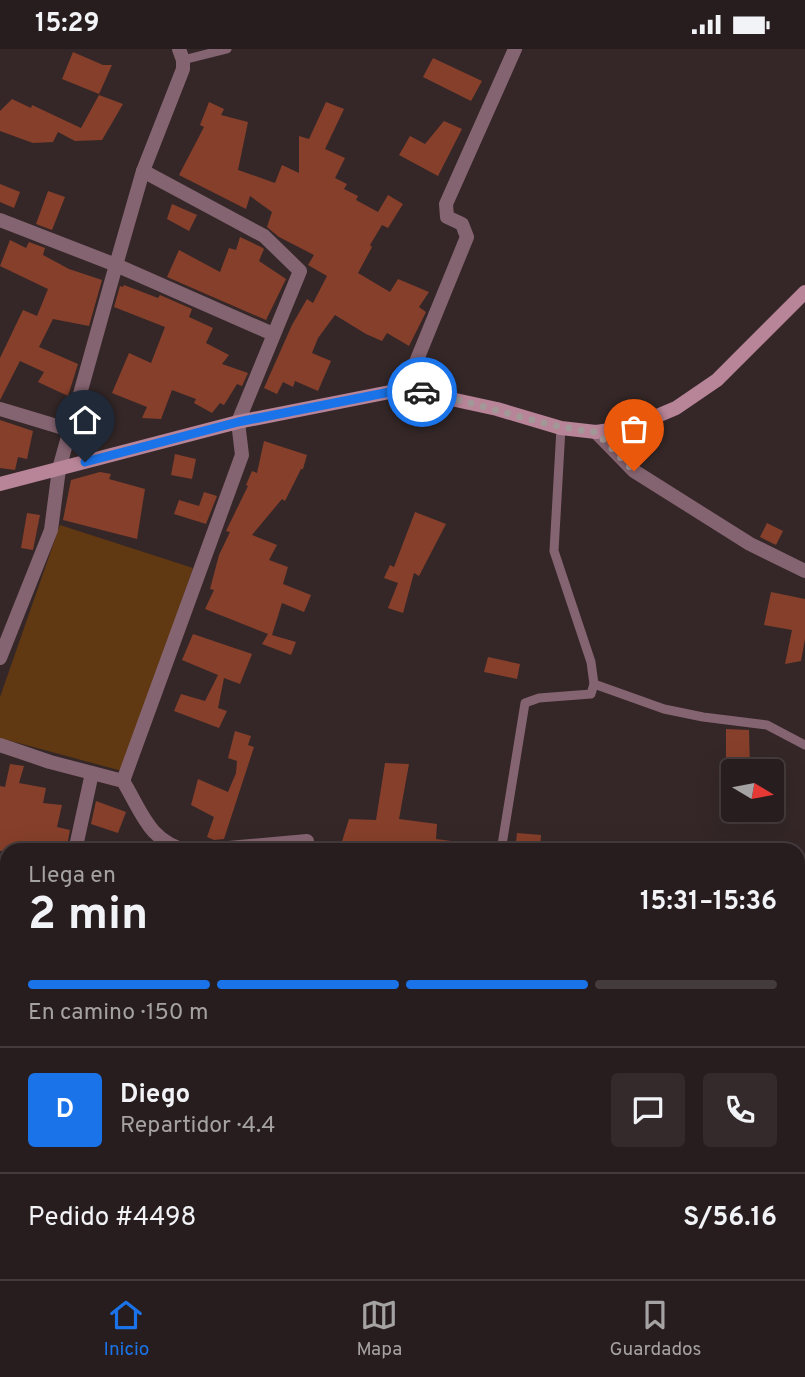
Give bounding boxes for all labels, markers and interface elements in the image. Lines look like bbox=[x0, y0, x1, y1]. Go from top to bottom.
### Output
text: 15:29 bbox=[35, 8, 99, 41]
courier bbox=[387, 357, 457, 427]
icon: car bbox=[403, 373, 441, 411]
pin bbox=[55, 390, 115, 462]
pin bbox=[604, 399, 664, 471]
icon: home bbox=[66, 401, 104, 439]
icon: bag bbox=[615, 410, 653, 448]
north arrow bbox=[721, 759, 784, 823]
map controls bbox=[721, 759, 784, 822]
text: Llega en bbox=[28, 862, 116, 891]
text: 15:31–15:36 bbox=[640, 886, 777, 919]
text: 2 min bbox=[28, 887, 148, 946]
text: En camino · 150 m bbox=[28, 999, 208, 1028]
button: chat bbox=[611, 1073, 685, 1147]
button: phone bbox=[703, 1073, 777, 1147]
text: Diego bbox=[120, 1079, 190, 1112]
text: D bbox=[56, 1094, 74, 1127]
text: Repartidor · 4.4 bbox=[120, 1112, 276, 1141]
text: Pedido #4498 bbox=[28, 1202, 196, 1235]
text: S/56.16 bbox=[683, 1202, 777, 1235]
tab: Inicio bbox=[104, 1296, 149, 1362]
tab: Mapa bbox=[356, 1296, 402, 1362]
tab: Guardados bbox=[609, 1296, 701, 1362]

